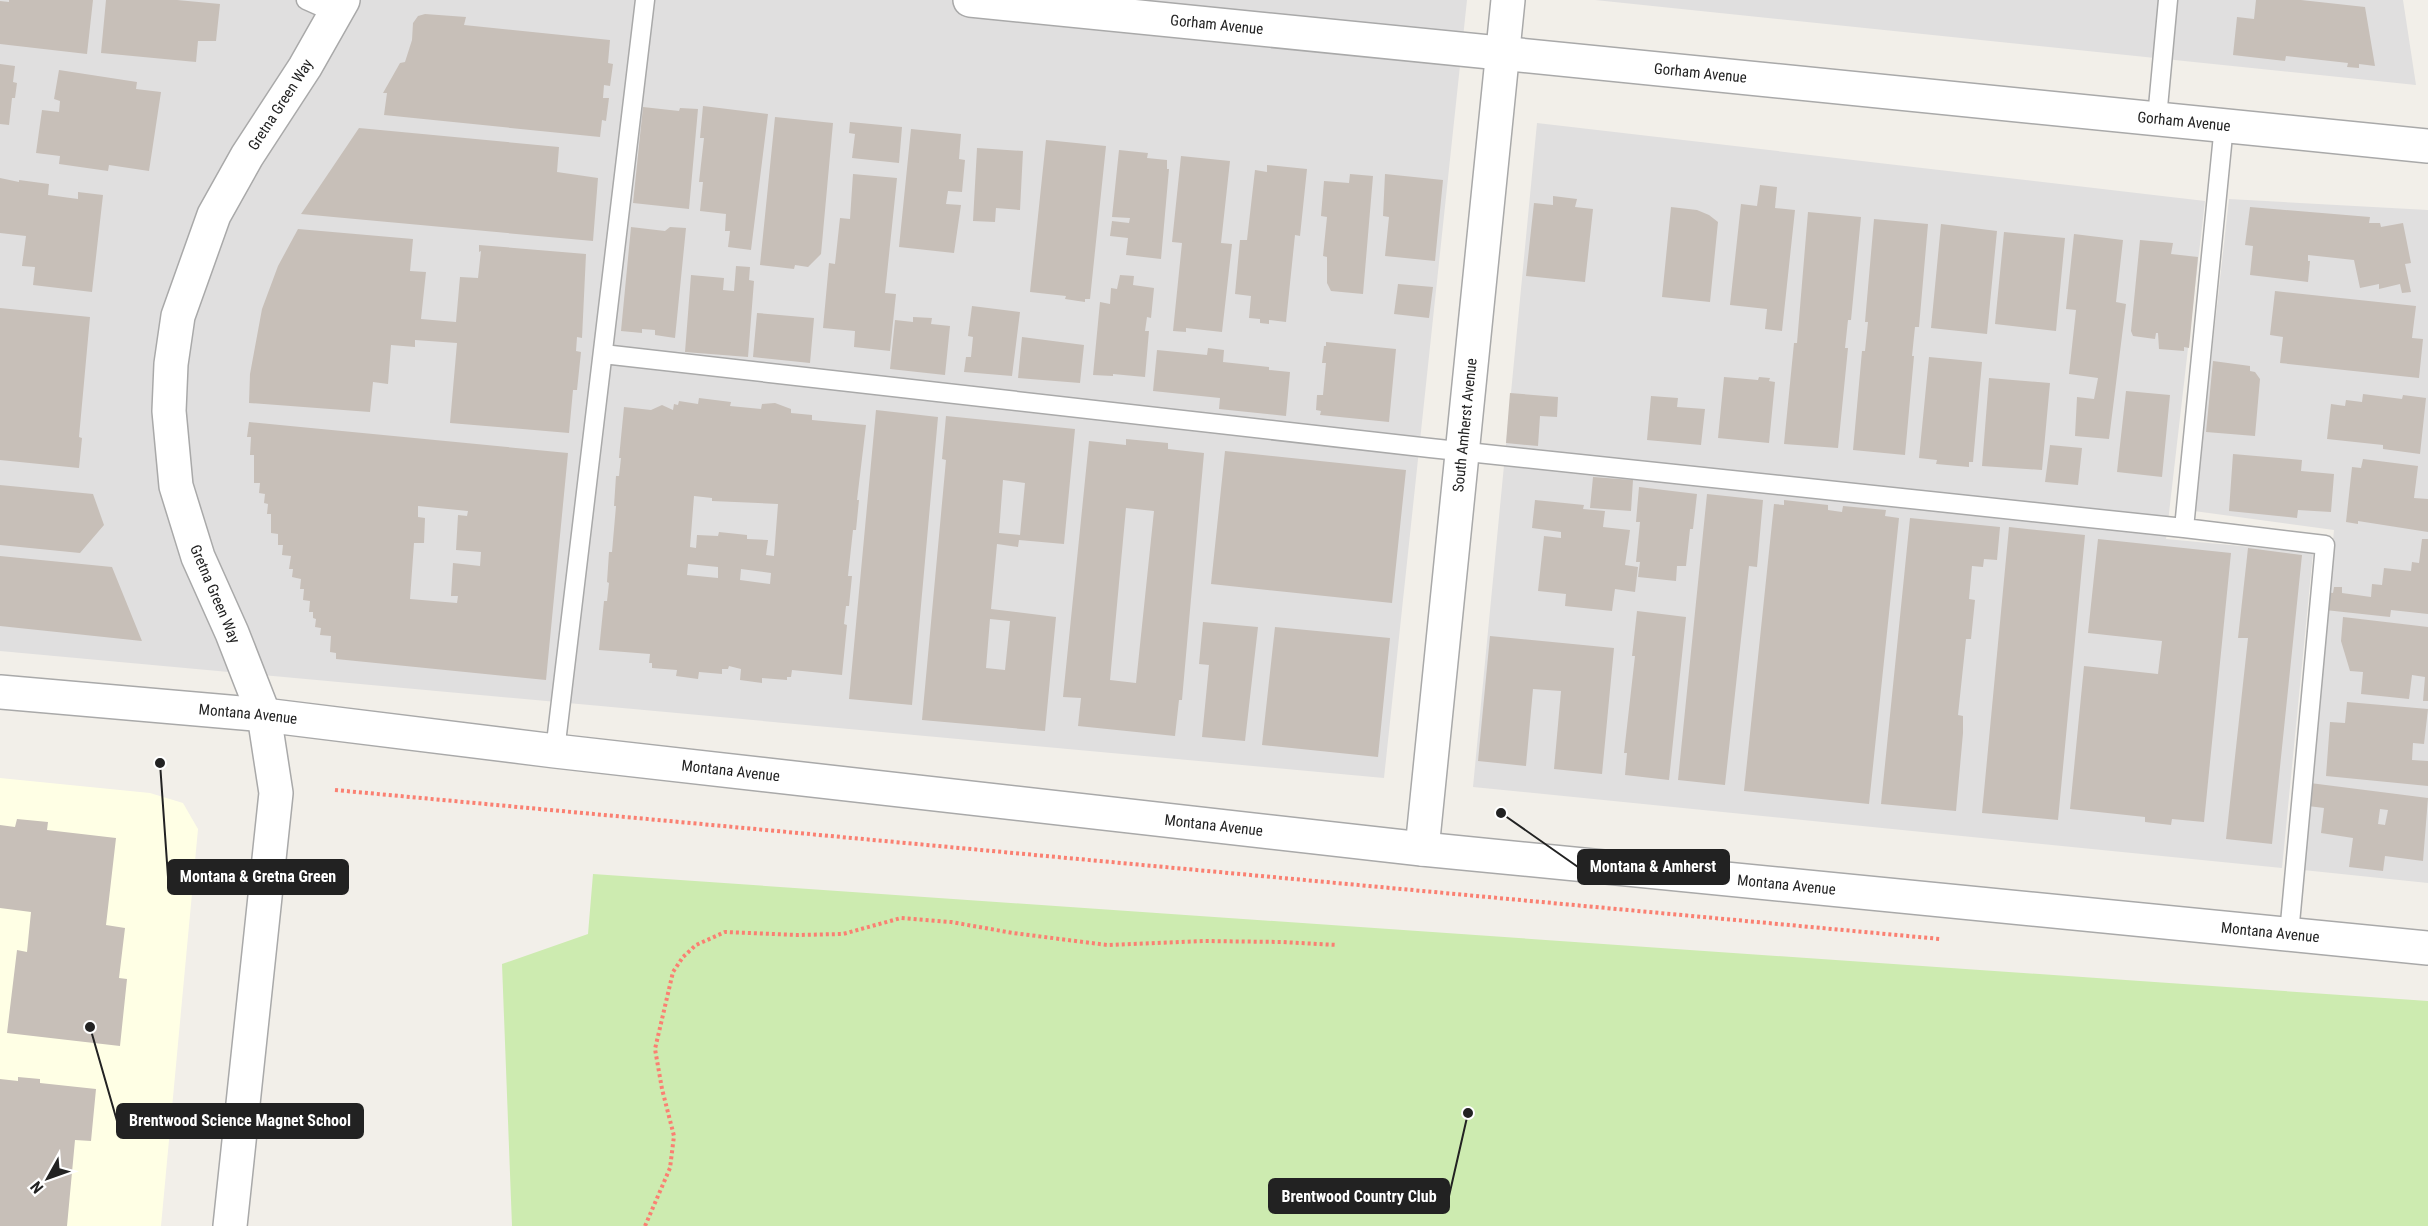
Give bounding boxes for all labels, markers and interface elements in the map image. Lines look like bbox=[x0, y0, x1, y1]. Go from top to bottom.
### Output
street label: Gorham Avenue bbox=[1169, 11, 1264, 38]
street label: Gretna Green Way bbox=[244, 56, 317, 154]
street label: Gorham Avenue bbox=[1653, 60, 1748, 87]
street label: Gorham Avenue bbox=[2137, 108, 2231, 135]
street label: South Amherst Avenue bbox=[1449, 357, 1481, 493]
street label: Gretna Green Way bbox=[186, 542, 244, 646]
street label: Montana Avenue bbox=[198, 700, 298, 728]
street label: Montana Avenue bbox=[681, 756, 781, 785]
street label: Montana Avenue bbox=[1163, 811, 1264, 840]
callout: Montana & Amherst bbox=[1578, 850, 1729, 884]
text: Montana & Amherst bbox=[1590, 857, 1716, 876]
callout: Montana & Gretna Green bbox=[168, 860, 348, 894]
text: Montana & Gretna Green bbox=[180, 867, 336, 886]
street label: Montana Avenue bbox=[1736, 871, 1837, 899]
street label: Montana Avenue bbox=[2220, 919, 2320, 946]
callout: Brentwood Science Magnet School bbox=[117, 1104, 363, 1138]
text: Brentwood Science Magnet School bbox=[129, 1111, 351, 1130]
north arrow bbox=[18, 1148, 78, 1208]
text: N bbox=[26, 1177, 47, 1197]
callout: Brentwood Country Club bbox=[1269, 1179, 1449, 1213]
text: Brentwood Country Club bbox=[1281, 1187, 1437, 1206]

